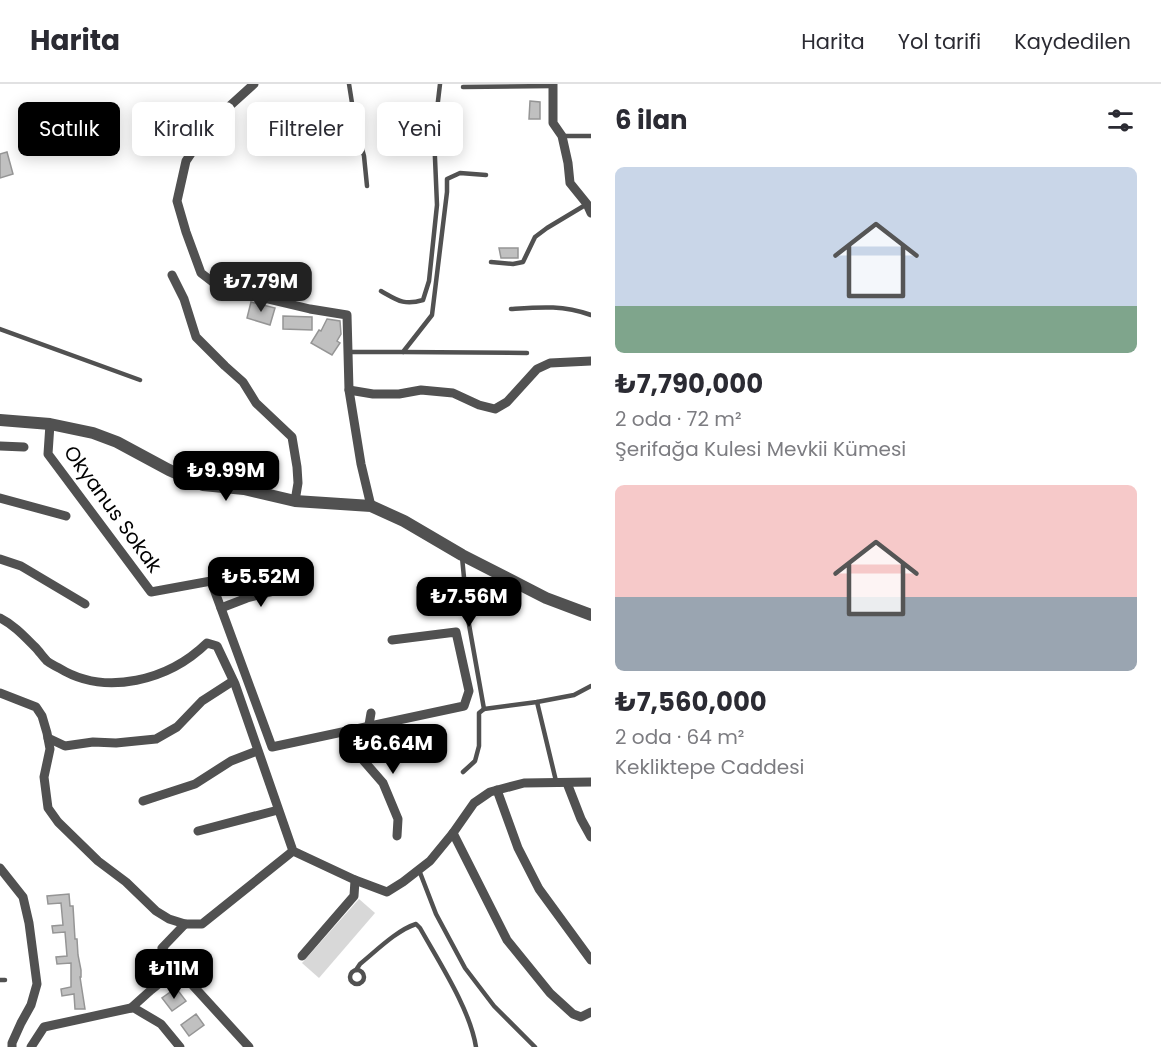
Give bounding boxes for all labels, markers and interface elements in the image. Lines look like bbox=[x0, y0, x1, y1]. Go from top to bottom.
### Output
text: Harita bbox=[30, 21, 120, 60]
text: Harita bbox=[801, 27, 865, 56]
text: Yol tarifi bbox=[898, 27, 981, 56]
text: Kaydedilen bbox=[1014, 27, 1131, 56]
chip: Satılık bbox=[18, 102, 120, 156]
chip: Kiralık bbox=[132, 102, 235, 156]
chip: Filtreler bbox=[247, 102, 365, 156]
chip: Yeni bbox=[377, 102, 463, 156]
text: 6 ilan bbox=[615, 102, 688, 138]
icon: filters bbox=[1104, 104, 1137, 137]
icon: home bbox=[822, 206, 930, 314]
pin: ₺7.79M bbox=[212, 262, 310, 313]
text: ₺7.79M bbox=[224, 267, 298, 295]
text: ₺7,790,000 bbox=[615, 366, 763, 402]
text: 2 oda · 72 m² bbox=[615, 405, 742, 433]
text: Şerifağa Kulesi Mevkii Kümesi bbox=[615, 435, 906, 463]
street label: Okyanus Sokak bbox=[57, 440, 169, 579]
pin: ₺9.99M bbox=[177, 451, 275, 502]
text: ₺9.99M bbox=[187, 456, 265, 484]
icon: home bbox=[822, 524, 930, 632]
pin: ₺5.52M bbox=[212, 557, 310, 608]
text: ₺5.52M bbox=[222, 562, 300, 590]
pin: ₺7.56M bbox=[420, 577, 518, 628]
text: ₺7.56M bbox=[430, 582, 508, 610]
text: ₺7,560,000 bbox=[615, 684, 767, 720]
text: 2 oda · 64 m² bbox=[615, 723, 744, 751]
pin: ₺6.64M bbox=[344, 724, 442, 775]
text: ₺6.64M bbox=[353, 729, 433, 757]
text: Kekliktepe Caddesi bbox=[615, 753, 805, 781]
pin: ₺11M bbox=[138, 949, 210, 1000]
text: ₺11M bbox=[149, 954, 199, 982]

